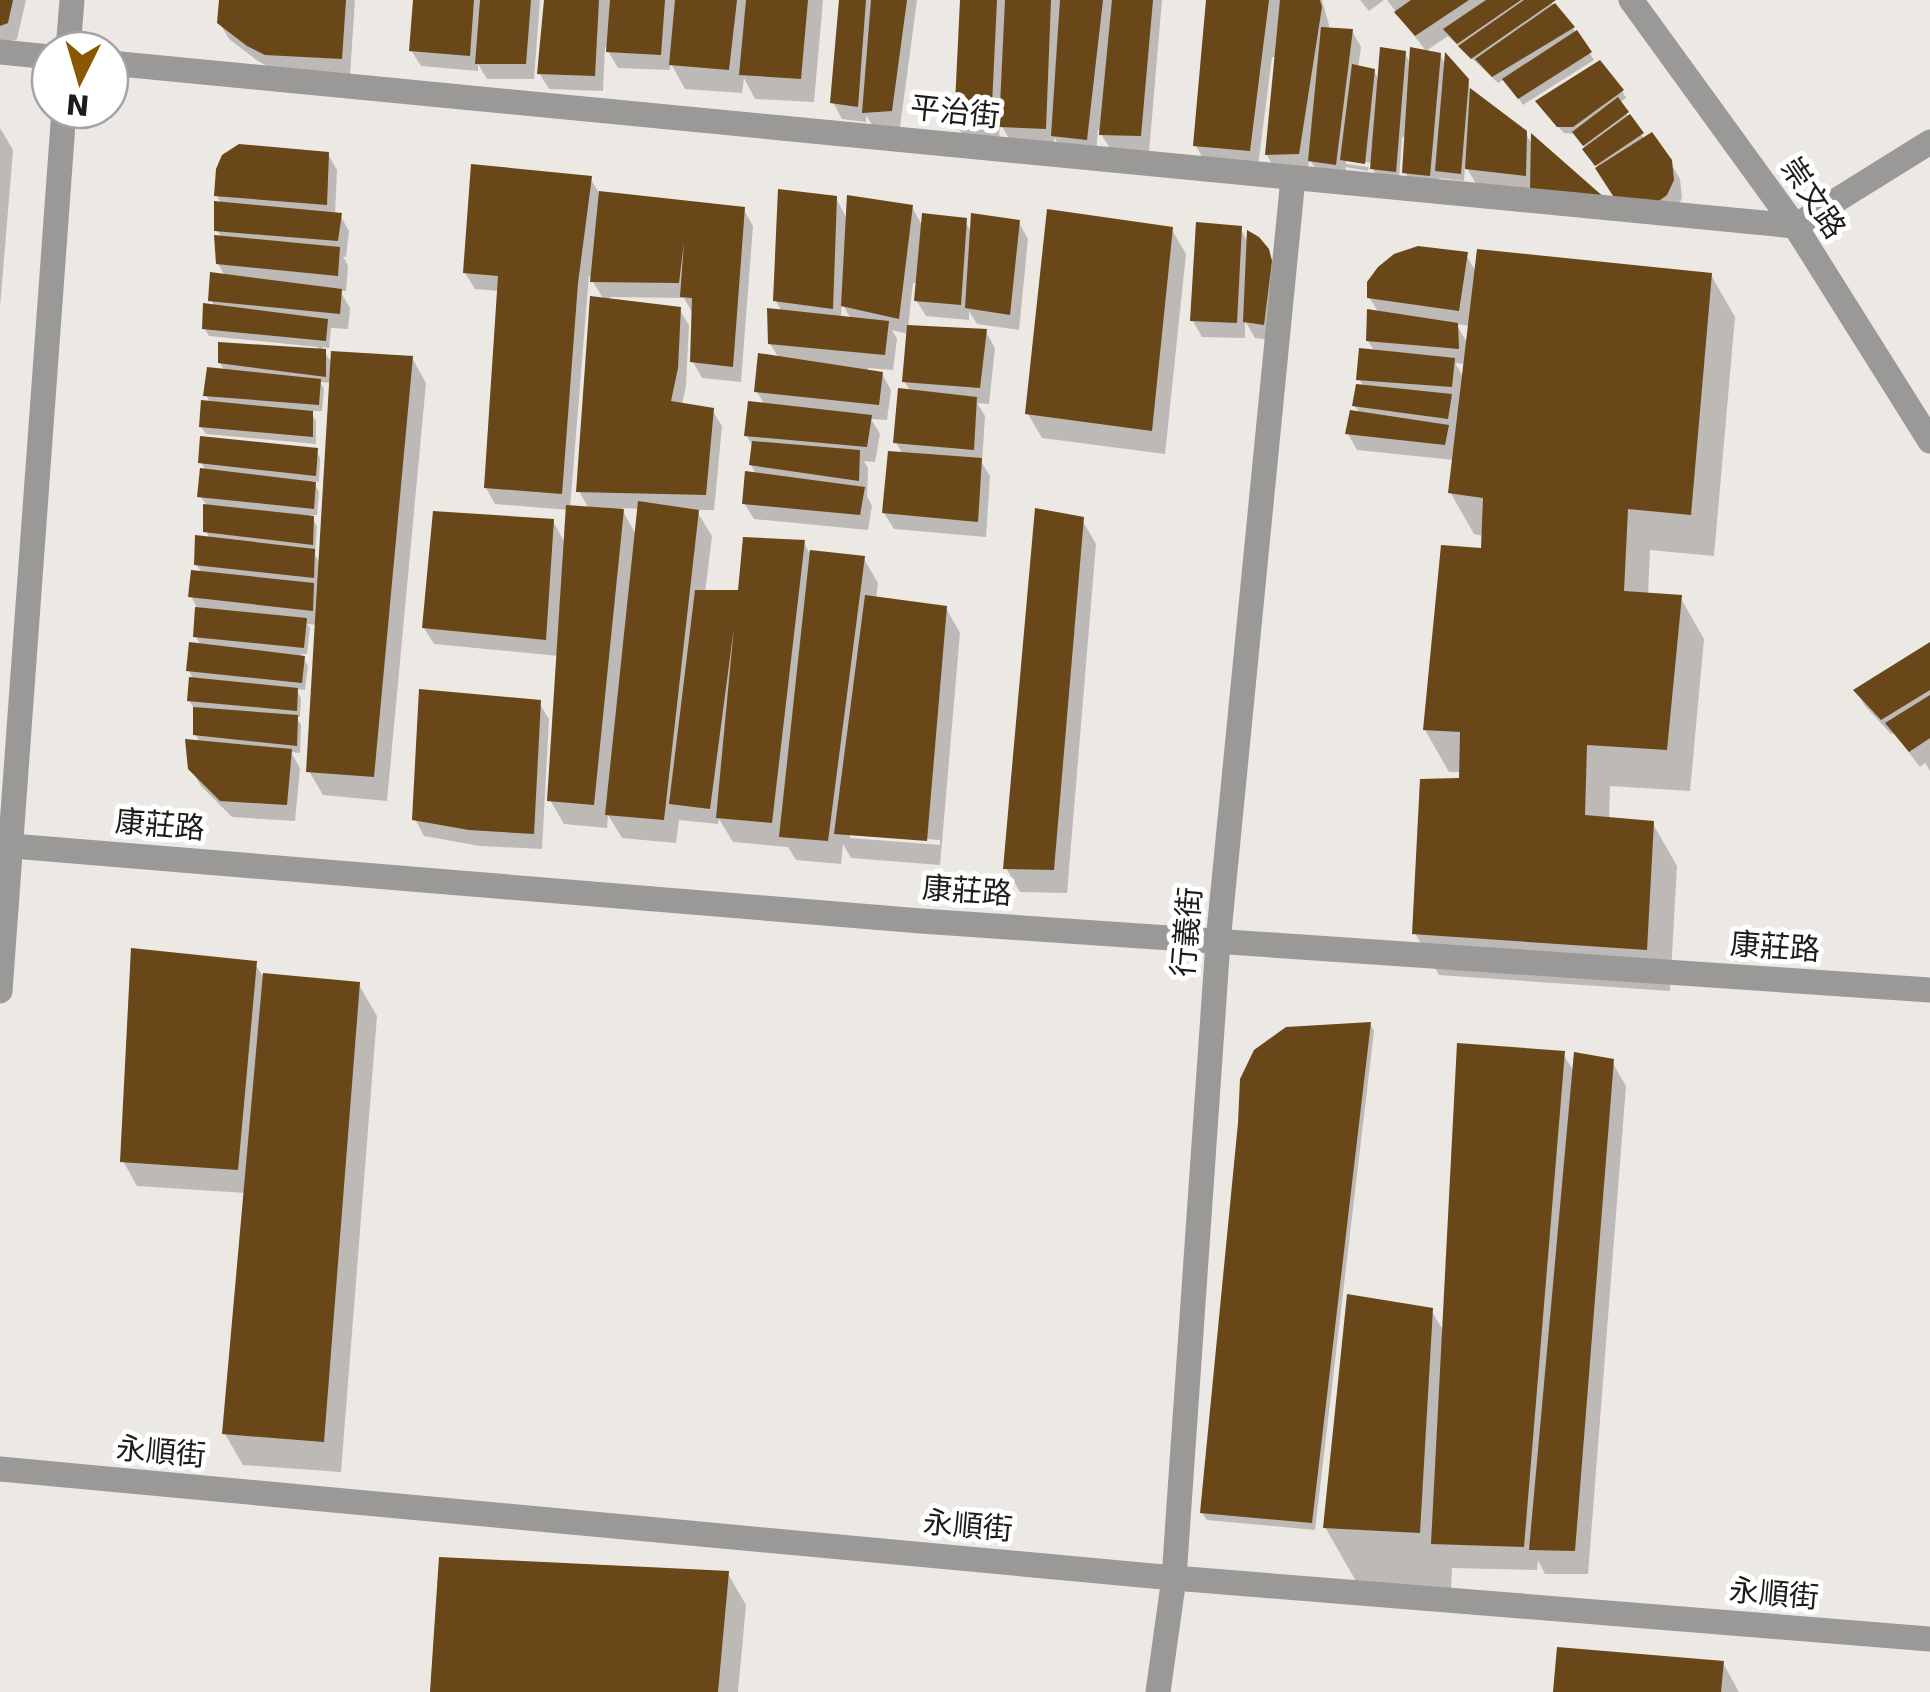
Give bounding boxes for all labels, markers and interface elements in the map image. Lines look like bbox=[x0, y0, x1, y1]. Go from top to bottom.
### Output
north arrow bbox=[30, 30, 130, 130]
text: N bbox=[65, 87, 91, 122]
street label: 平治街 bbox=[908, 89, 1002, 134]
street label: 崇文路 bbox=[1774, 151, 1853, 245]
street label: 康莊路 bbox=[114, 803, 206, 846]
street label: 康莊路 bbox=[921, 870, 1013, 911]
street label: 行義街 bbox=[1165, 886, 1208, 978]
street label: 康莊路 bbox=[1729, 926, 1821, 967]
street label: 永順街 bbox=[115, 1430, 207, 1473]
street label: 永順街 bbox=[922, 1504, 1014, 1547]
street label: 永順街 bbox=[1728, 1572, 1820, 1615]

